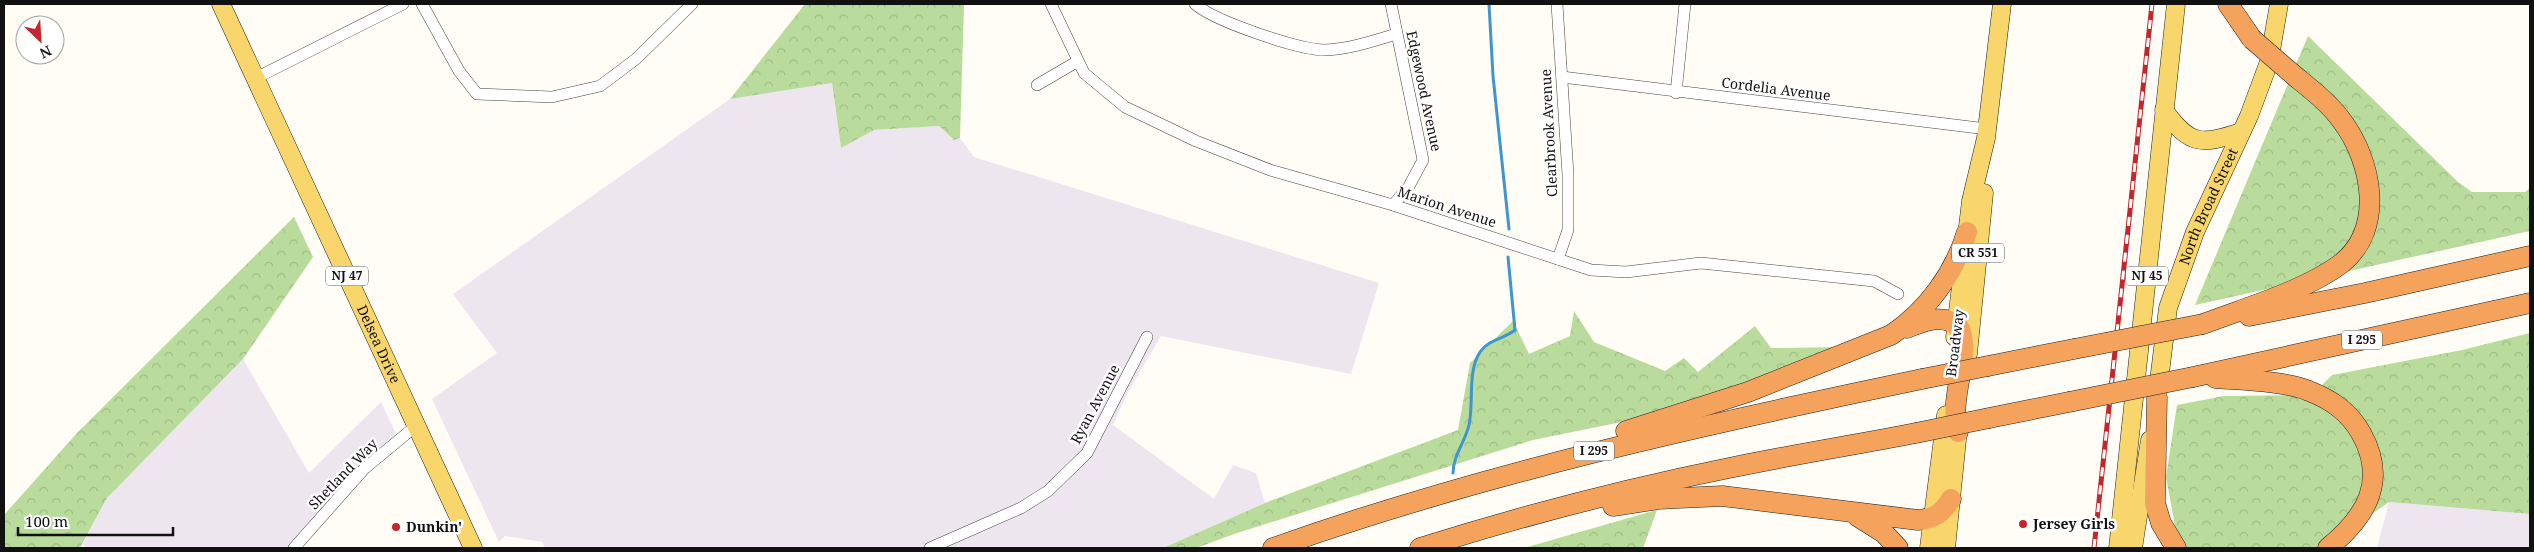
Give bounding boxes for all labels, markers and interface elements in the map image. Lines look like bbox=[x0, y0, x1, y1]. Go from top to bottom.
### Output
north arrow bbox=[15, 15, 65, 65]
street label: Edgewood Avenue bbox=[1402, 29, 1447, 153]
text: N bbox=[37, 41, 55, 63]
street label: Clearbrook Avenue bbox=[1536, 69, 1561, 197]
street label: Cordelia Avenue bbox=[1720, 72, 1832, 105]
street label: North Broad Street bbox=[2174, 145, 2242, 267]
street label: Marion Avenue bbox=[1395, 182, 1499, 231]
road number: CR 551 bbox=[1952, 244, 2004, 262]
road number: NJ 47 bbox=[326, 266, 368, 286]
road number: NJ 45 bbox=[2126, 266, 2168, 286]
street label: Delsea Drive bbox=[353, 302, 405, 386]
street label: Broadway bbox=[1941, 308, 1968, 378]
road number: I 295 bbox=[2342, 330, 2382, 350]
street label: Ryan Avenue bbox=[1066, 361, 1123, 447]
street label: Shetland Way bbox=[304, 434, 381, 513]
road number: I 295 bbox=[1574, 442, 1614, 461]
scale bar bbox=[18, 504, 172, 536]
text: 100 m bbox=[25, 511, 68, 531]
place label: Jersey Girls bbox=[2032, 514, 2115, 533]
place label: Dunkin' bbox=[406, 517, 462, 536]
marker: Jersey Girls bbox=[2017, 518, 2029, 530]
marker: Dunkin' bbox=[390, 521, 402, 533]

